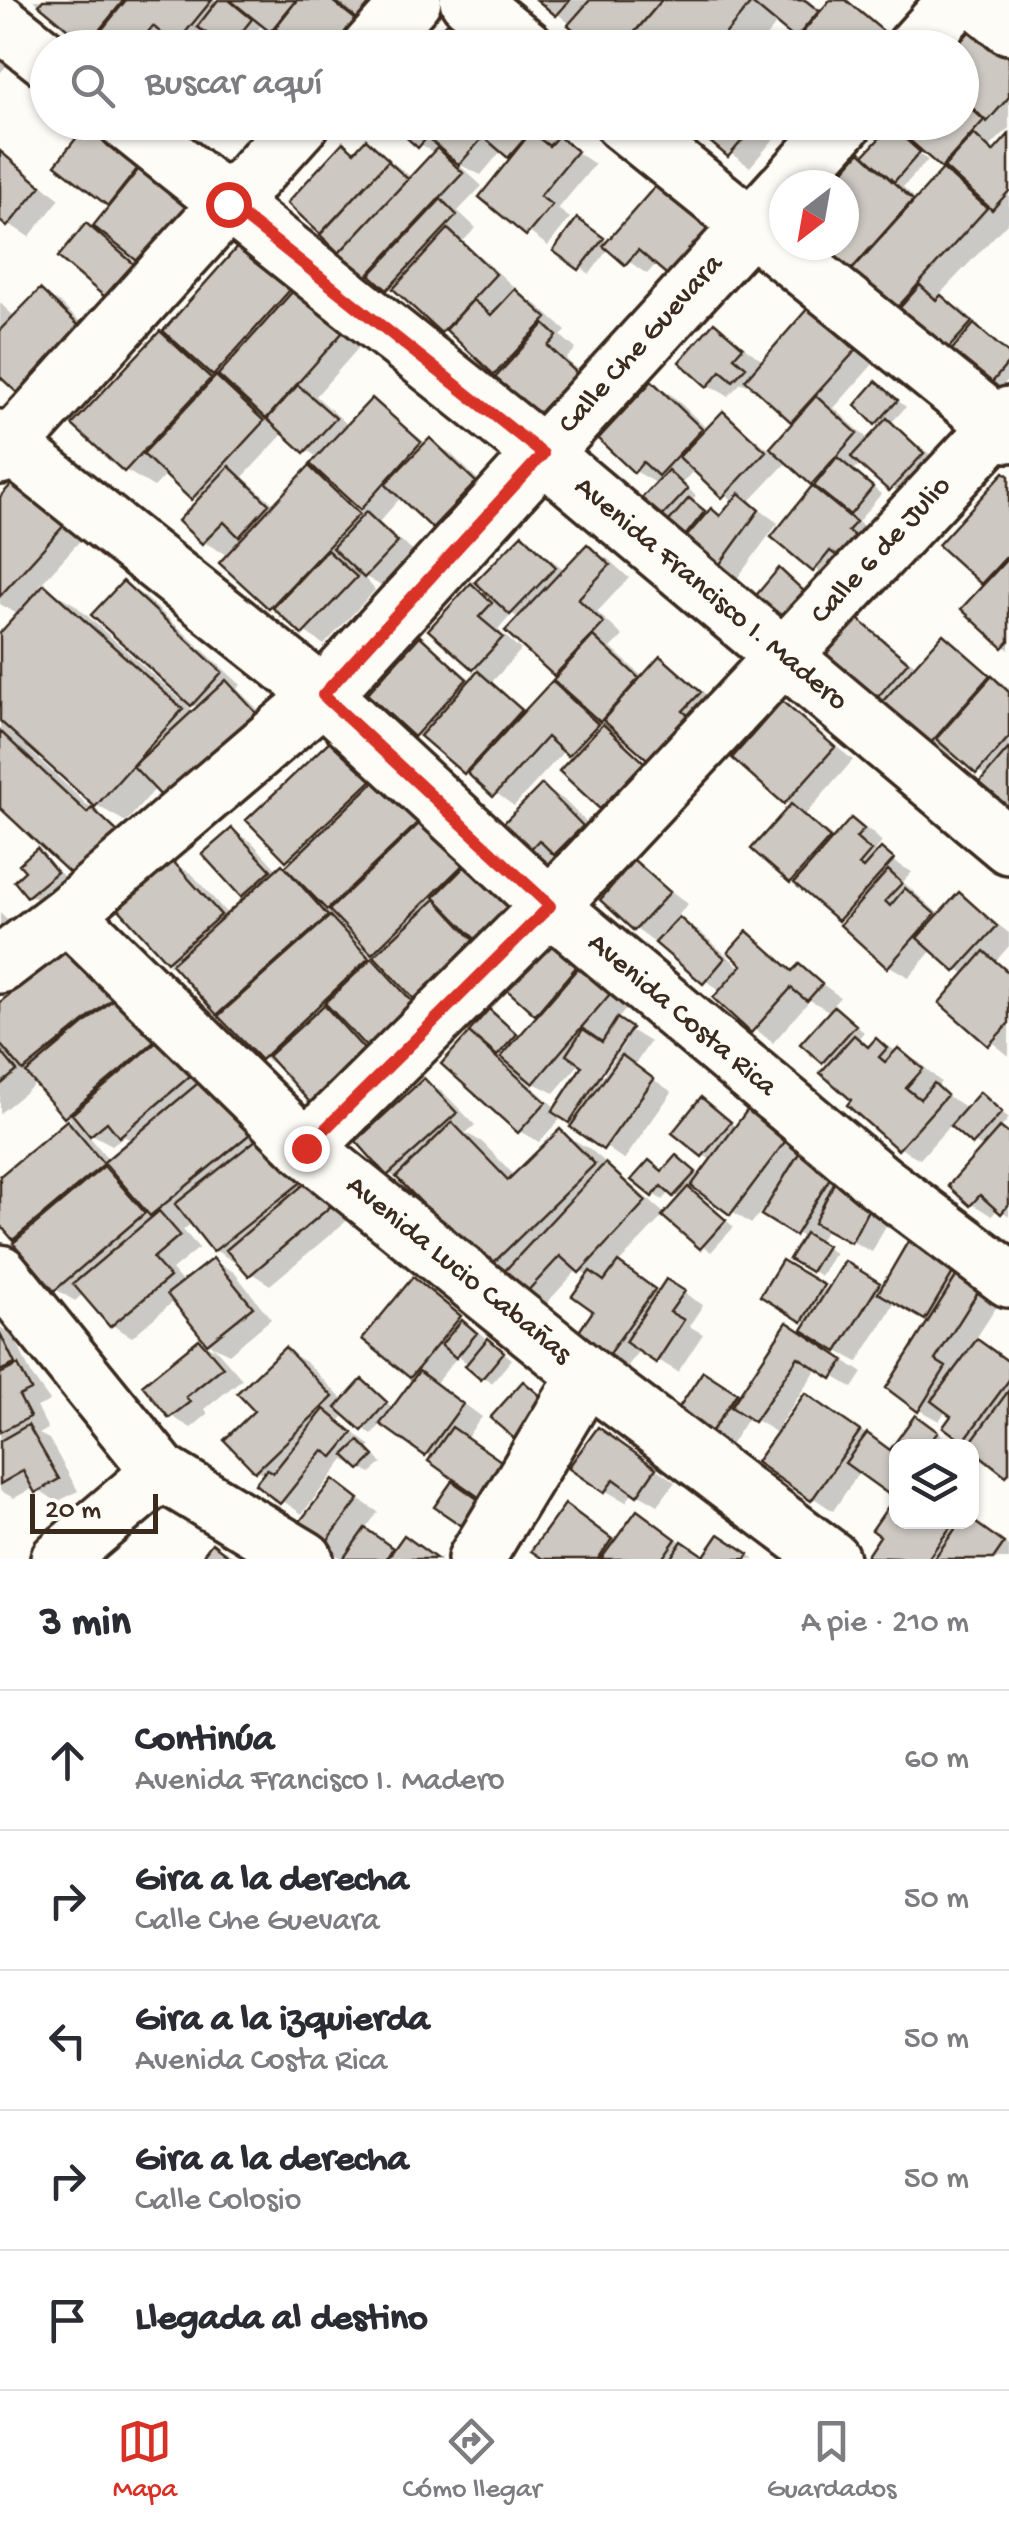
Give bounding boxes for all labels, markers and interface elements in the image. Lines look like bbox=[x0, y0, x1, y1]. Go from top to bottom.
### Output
search box bbox=[30, 30, 979, 140]
icon: search bbox=[65, 58, 120, 113]
text: Buscar aquí bbox=[145, 63, 323, 107]
north arrow bbox=[769, 170, 859, 260]
route start bbox=[206, 182, 252, 228]
street label: Calle Che Guevara bbox=[552, 247, 733, 442]
street label: Avenida Francisco I. Madero bbox=[566, 470, 854, 720]
street label: Calle 6 de Julio bbox=[804, 470, 960, 632]
street label: Avenida Costa Rica bbox=[579, 927, 784, 1106]
route end bbox=[284, 1126, 330, 1172]
street label: Avenida Lucio Cabañas bbox=[338, 1169, 579, 1373]
map controls bbox=[889, 1439, 979, 1529]
button: layers bbox=[889, 1439, 979, 1529]
scale bar bbox=[30, 1489, 158, 1534]
text: 20 m bbox=[45, 1495, 101, 1528]
text: 3 min bbox=[40, 1600, 131, 1649]
text: A pie · 210 m bbox=[801, 1605, 969, 1643]
text: Continúa bbox=[135, 1719, 274, 1763]
icon: ahead bbox=[40, 1733, 95, 1788]
text: 60 m bbox=[904, 1741, 969, 1779]
text: Avenida Francisco I. Madero bbox=[135, 1763, 505, 1801]
text: Gira a la derecha bbox=[135, 1859, 409, 1903]
icon: right bbox=[40, 1873, 95, 1928]
text: 50 m bbox=[904, 1881, 969, 1919]
text: Calle Che Guevara bbox=[135, 1903, 380, 1941]
text: Gira a la izquierda bbox=[135, 1999, 430, 2043]
icon: left bbox=[40, 2013, 95, 2068]
text: 50 m bbox=[904, 2021, 969, 2059]
text: Avenida Costa Rica bbox=[135, 2043, 387, 2081]
text: Gira a la derecha bbox=[135, 2139, 409, 2183]
icon: right bbox=[40, 2153, 95, 2208]
text: 50 m bbox=[904, 2161, 969, 2199]
text: Calle Colosio bbox=[135, 2183, 301, 2221]
icon: arrive bbox=[40, 2293, 95, 2348]
text: Llegada al destino bbox=[135, 2298, 428, 2342]
tab: Mapa bbox=[113, 2414, 177, 2507]
tab: Cómo llegar bbox=[402, 2414, 541, 2507]
tab: Guardados bbox=[767, 2414, 896, 2507]

